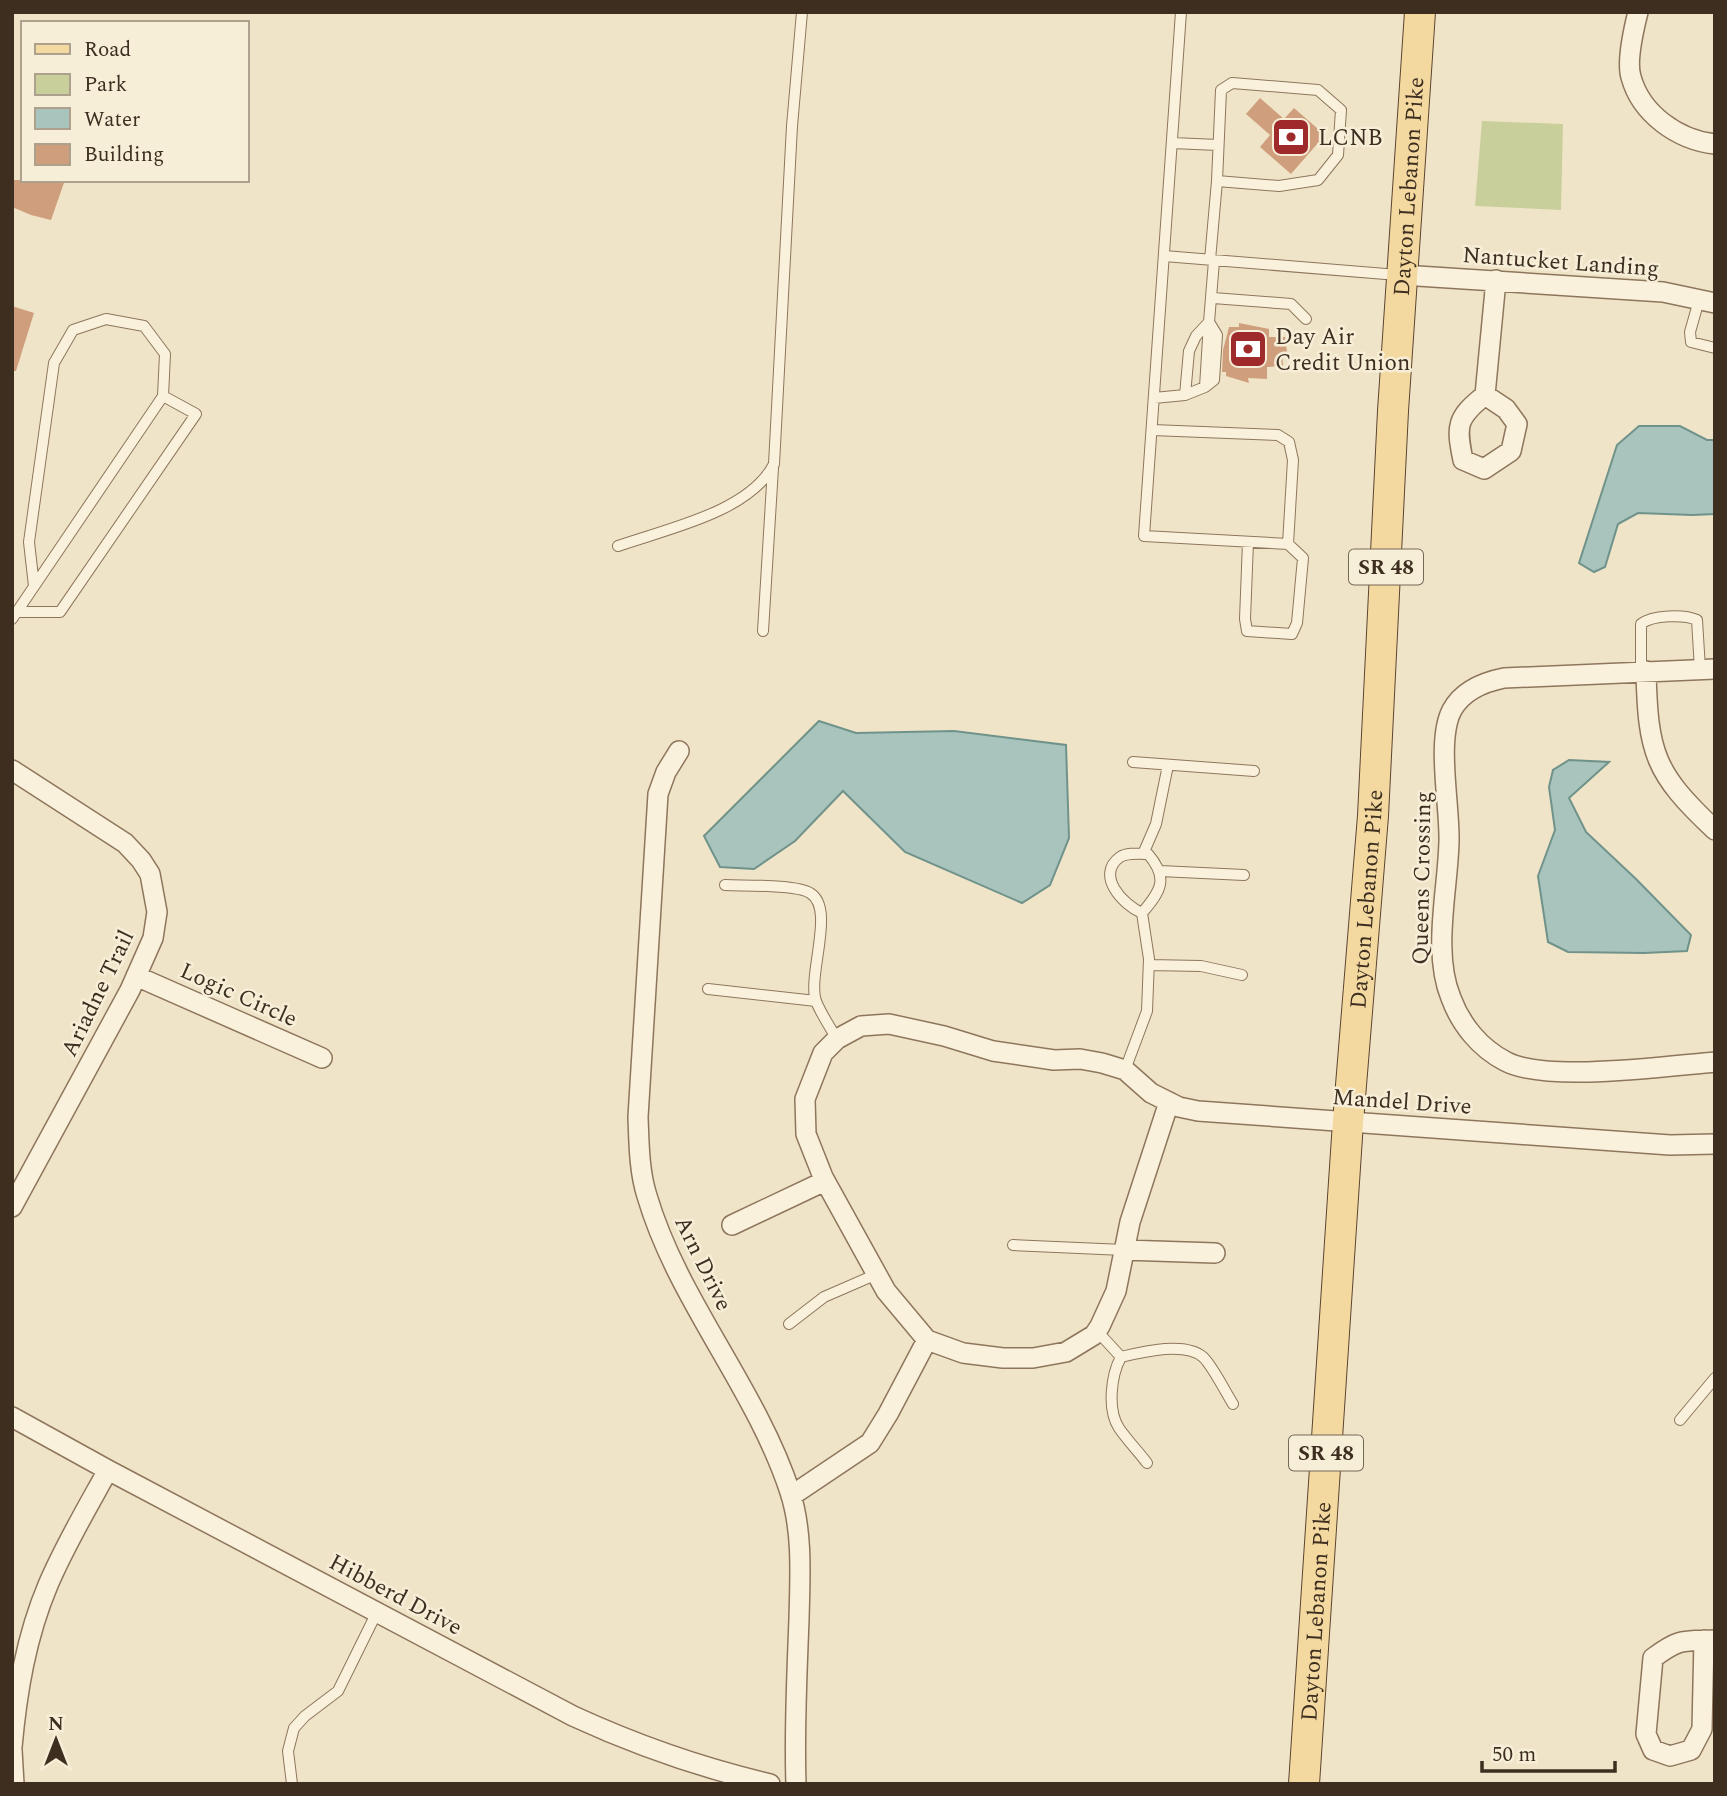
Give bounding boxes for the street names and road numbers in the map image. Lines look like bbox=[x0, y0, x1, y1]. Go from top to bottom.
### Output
street label: Dayton Lebanon Pike bbox=[1385, 76, 1435, 298]
street label: Nantucket Landing bbox=[1461, 238, 1661, 287]
road number: SR 48 bbox=[1349, 550, 1423, 584]
street label: Dayton Lebanon Pike bbox=[1341, 789, 1393, 1010]
street label: Queens Crossing bbox=[1403, 791, 1442, 965]
street label: Ariadne Trail bbox=[53, 924, 144, 1063]
street label: Logic Circle bbox=[174, 954, 303, 1037]
street label: Mandel Drive bbox=[1331, 1080, 1473, 1125]
street label: Arn Drive bbox=[665, 1210, 741, 1317]
road number: SR 48 bbox=[1289, 1436, 1363, 1470]
street label: Dayton Lebanon Pike bbox=[1292, 1501, 1342, 1722]
street label: Hibberd Drive bbox=[322, 1545, 468, 1645]

